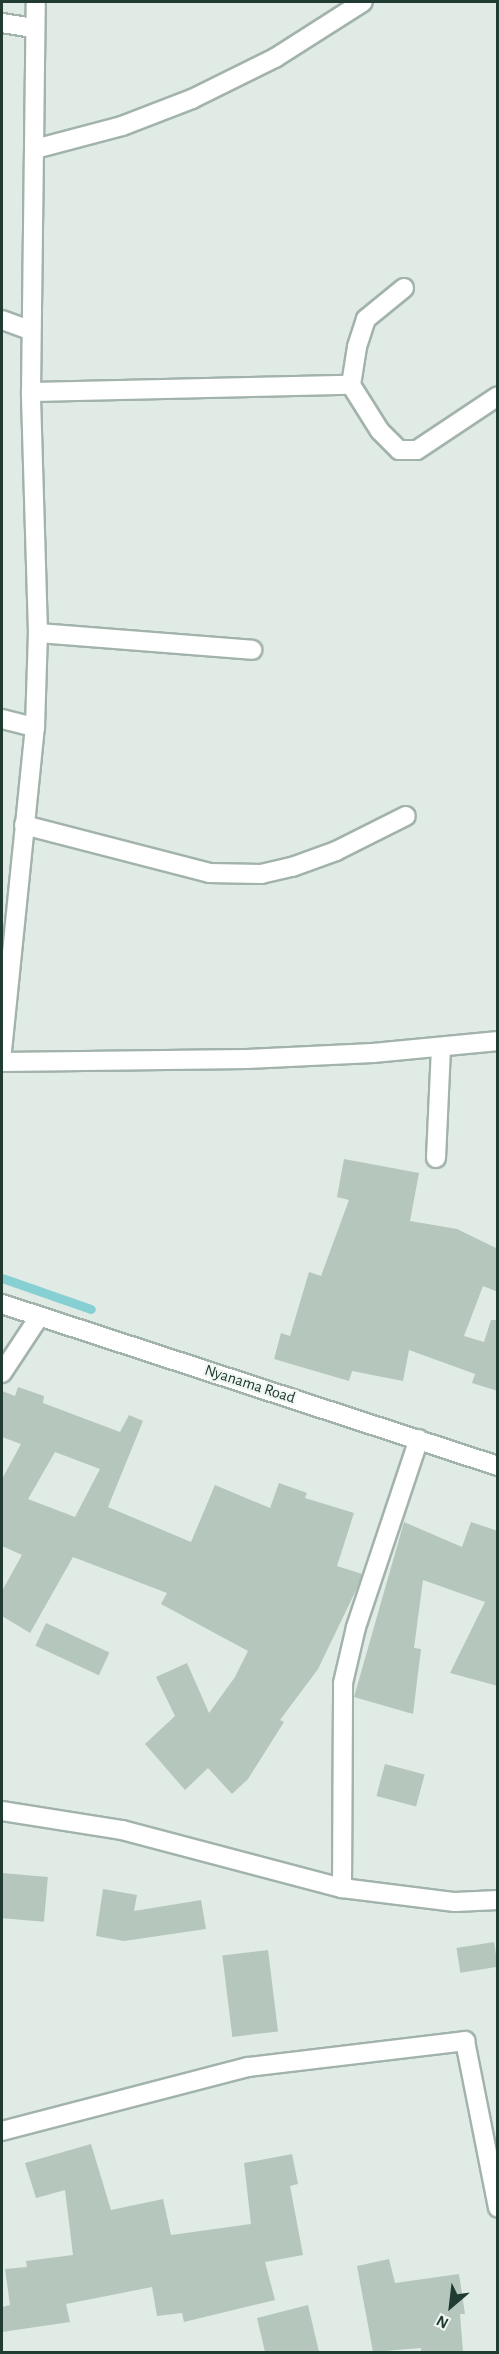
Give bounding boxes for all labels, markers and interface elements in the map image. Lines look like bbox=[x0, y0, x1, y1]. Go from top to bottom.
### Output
street label: Nyanama Road bbox=[202, 1360, 298, 1408]
north arrow bbox=[421, 2276, 481, 2336]
text: N bbox=[434, 2312, 451, 2332]

